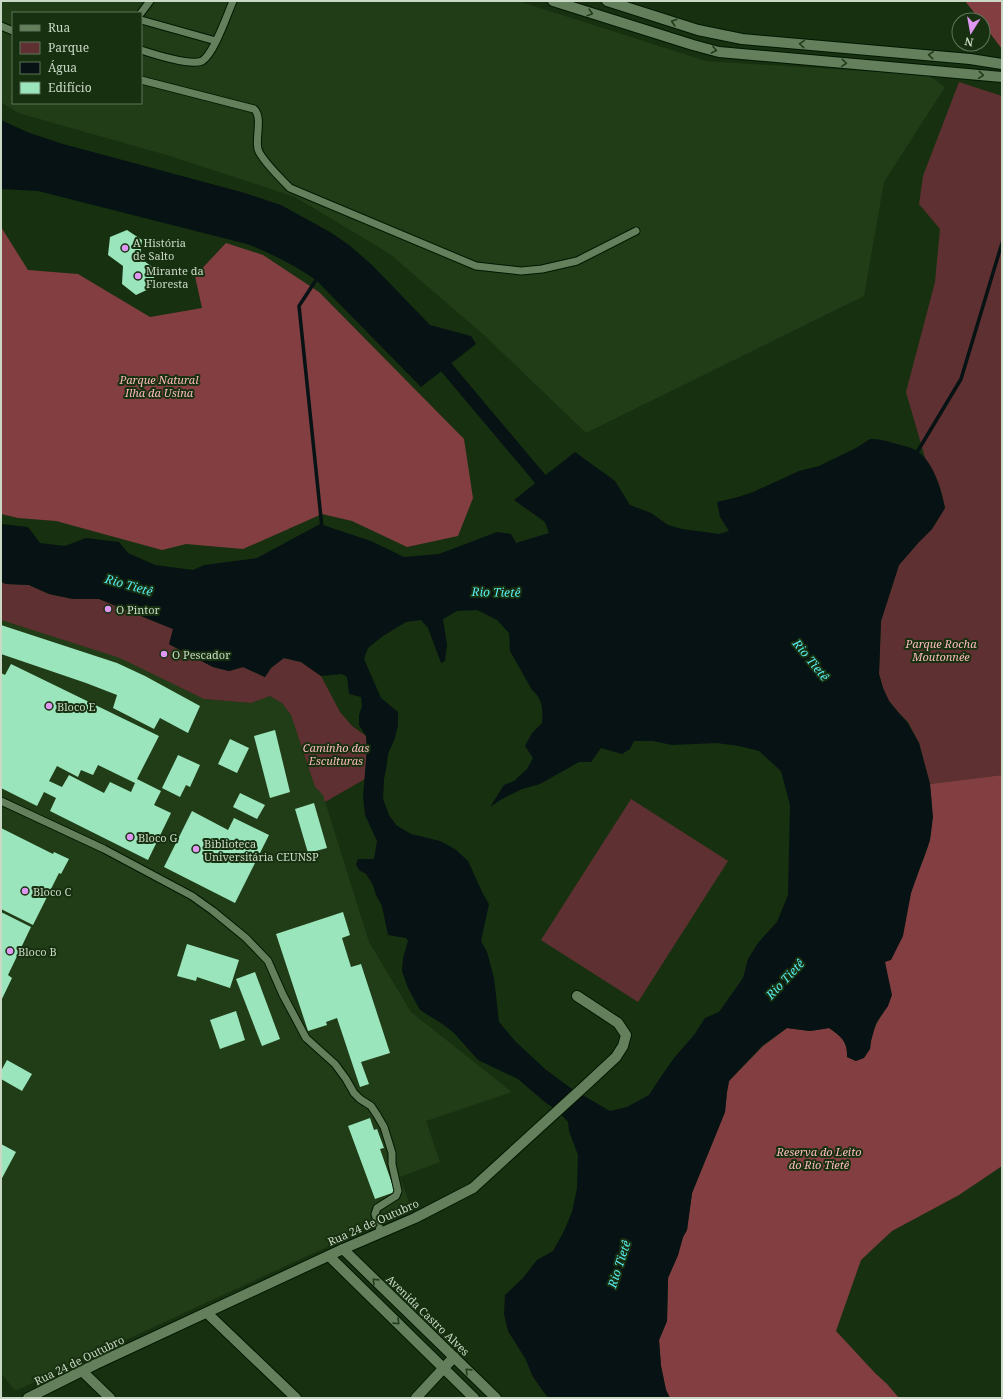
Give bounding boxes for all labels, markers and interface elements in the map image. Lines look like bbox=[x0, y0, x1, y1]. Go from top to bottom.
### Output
one-way arrow bbox=[586, 8, 593, 17]
legend bbox=[12, 12, 142, 104]
north arrow bbox=[951, 12, 991, 52]
one-way arrow bbox=[671, 18, 678, 27]
text: Rua bbox=[48, 19, 70, 36]
text: N bbox=[963, 34, 975, 50]
text: Parque bbox=[48, 39, 89, 56]
one-way arrow bbox=[799, 40, 805, 49]
one-way arrow bbox=[711, 46, 718, 54]
one-way arrow bbox=[928, 51, 934, 60]
one-way arrow bbox=[841, 58, 847, 67]
text: Água bbox=[48, 59, 77, 76]
one-way arrow bbox=[978, 70, 984, 79]
text: Edifício bbox=[48, 79, 92, 96]
place label: A História de Salto bbox=[133, 235, 186, 263]
marker: A História de Salto bbox=[120, 243, 130, 253]
place label: Mirante da Floresta bbox=[146, 263, 204, 291]
marker: Mirante da Floresta bbox=[133, 271, 143, 281]
park label: Parque Natural Ilha da Usina bbox=[118, 372, 199, 400]
water label: Rio Tietê bbox=[102, 570, 155, 600]
water label: Rio Tietê bbox=[470, 583, 521, 601]
place label: O Pintor bbox=[116, 602, 160, 617]
marker: O Pintor bbox=[103, 604, 113, 614]
water label: Rio Tietê bbox=[788, 635, 833, 684]
park label: Parque Rocha Moutonnée bbox=[904, 636, 977, 664]
place label: O Pescador bbox=[172, 647, 231, 662]
marker: O Pescador bbox=[159, 649, 169, 659]
place label: Bloco E bbox=[57, 699, 96, 714]
marker: Bloco E bbox=[44, 701, 54, 711]
park label: Caminho das Esculturas bbox=[303, 740, 369, 768]
place label: Bloco G bbox=[138, 830, 178, 845]
marker: Bloco G bbox=[125, 832, 135, 842]
place label: Biblioteca Universitária CEUNSP bbox=[204, 836, 319, 864]
marker: Biblioteca Universitária CEUNSP bbox=[191, 844, 201, 854]
place label: Bloco C bbox=[33, 884, 72, 899]
marker: Bloco C bbox=[20, 886, 30, 896]
place label: Bloco B bbox=[18, 944, 57, 959]
marker: Bloco B bbox=[5, 946, 15, 956]
water label: Rio Tietê bbox=[761, 955, 808, 1003]
park label: Reserva do Leito do Rio Tietê bbox=[775, 1144, 862, 1172]
street label: Rua 24 de Outubro bbox=[325, 1195, 421, 1249]
water label: Rio Tietê bbox=[603, 1238, 635, 1291]
street label: Avenida Castro Alves bbox=[383, 1271, 473, 1359]
one-way arrow bbox=[372, 1278, 380, 1285]
one-way arrow bbox=[392, 1318, 400, 1325]
street label: Rua 24 de Outubro bbox=[32, 1332, 126, 1388]
one-way arrow bbox=[465, 1368, 473, 1376]

